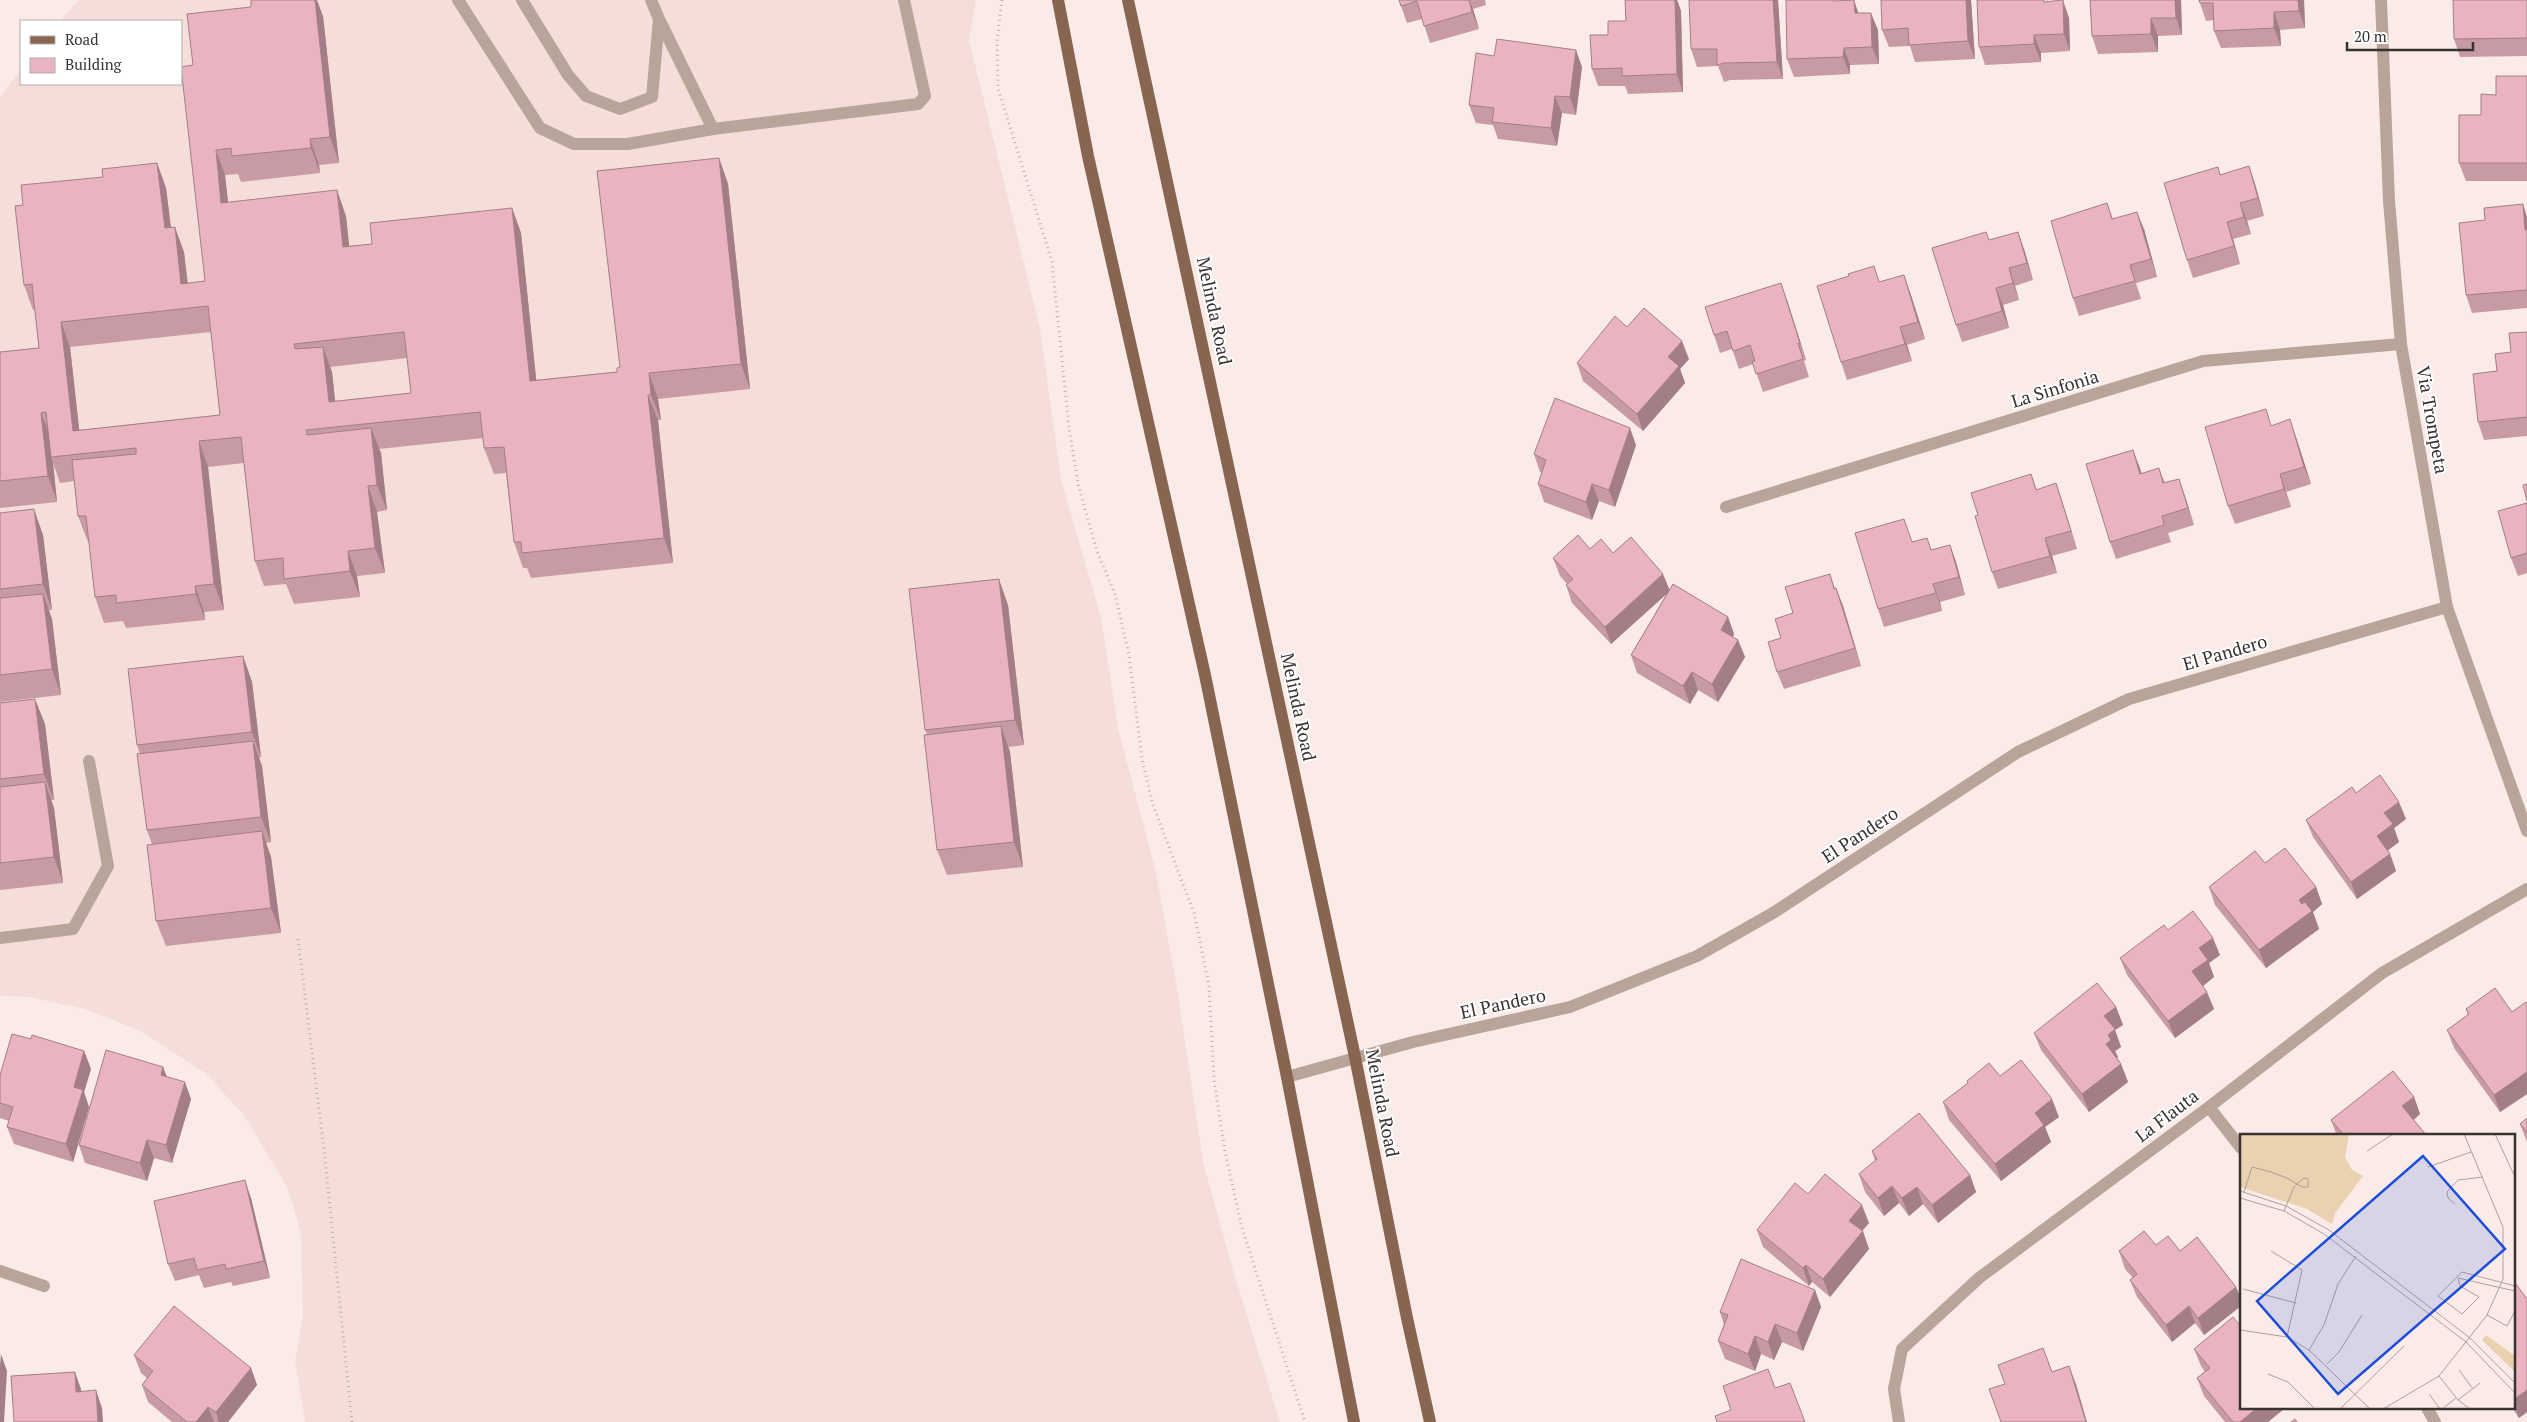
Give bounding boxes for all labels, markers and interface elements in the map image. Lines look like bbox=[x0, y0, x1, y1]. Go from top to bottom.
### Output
legend bbox=[20, 20, 182, 85]
scale bar bbox=[2347, 20, 2473, 52]
text: 20 m bbox=[2354, 26, 2387, 46]
text: Road bbox=[65, 29, 98, 49]
text: Building bbox=[65, 54, 123, 74]
street label: Melinda Road bbox=[1192, 255, 1238, 367]
street label: La Sinfonia bbox=[2008, 363, 2101, 413]
street label: Via Trompeta bbox=[2412, 364, 2454, 476]
street label: El Pandero bbox=[2180, 629, 2270, 676]
street label: Melinda Road bbox=[1276, 651, 1322, 763]
street label: El Pandero bbox=[1817, 800, 1902, 868]
street label: El Pandero bbox=[1458, 982, 1548, 1024]
street label: Melinda Road bbox=[1361, 1047, 1405, 1159]
street label: La Flauta bbox=[2130, 1083, 2203, 1147]
inset map bbox=[2240, 1134, 2514, 1410]

